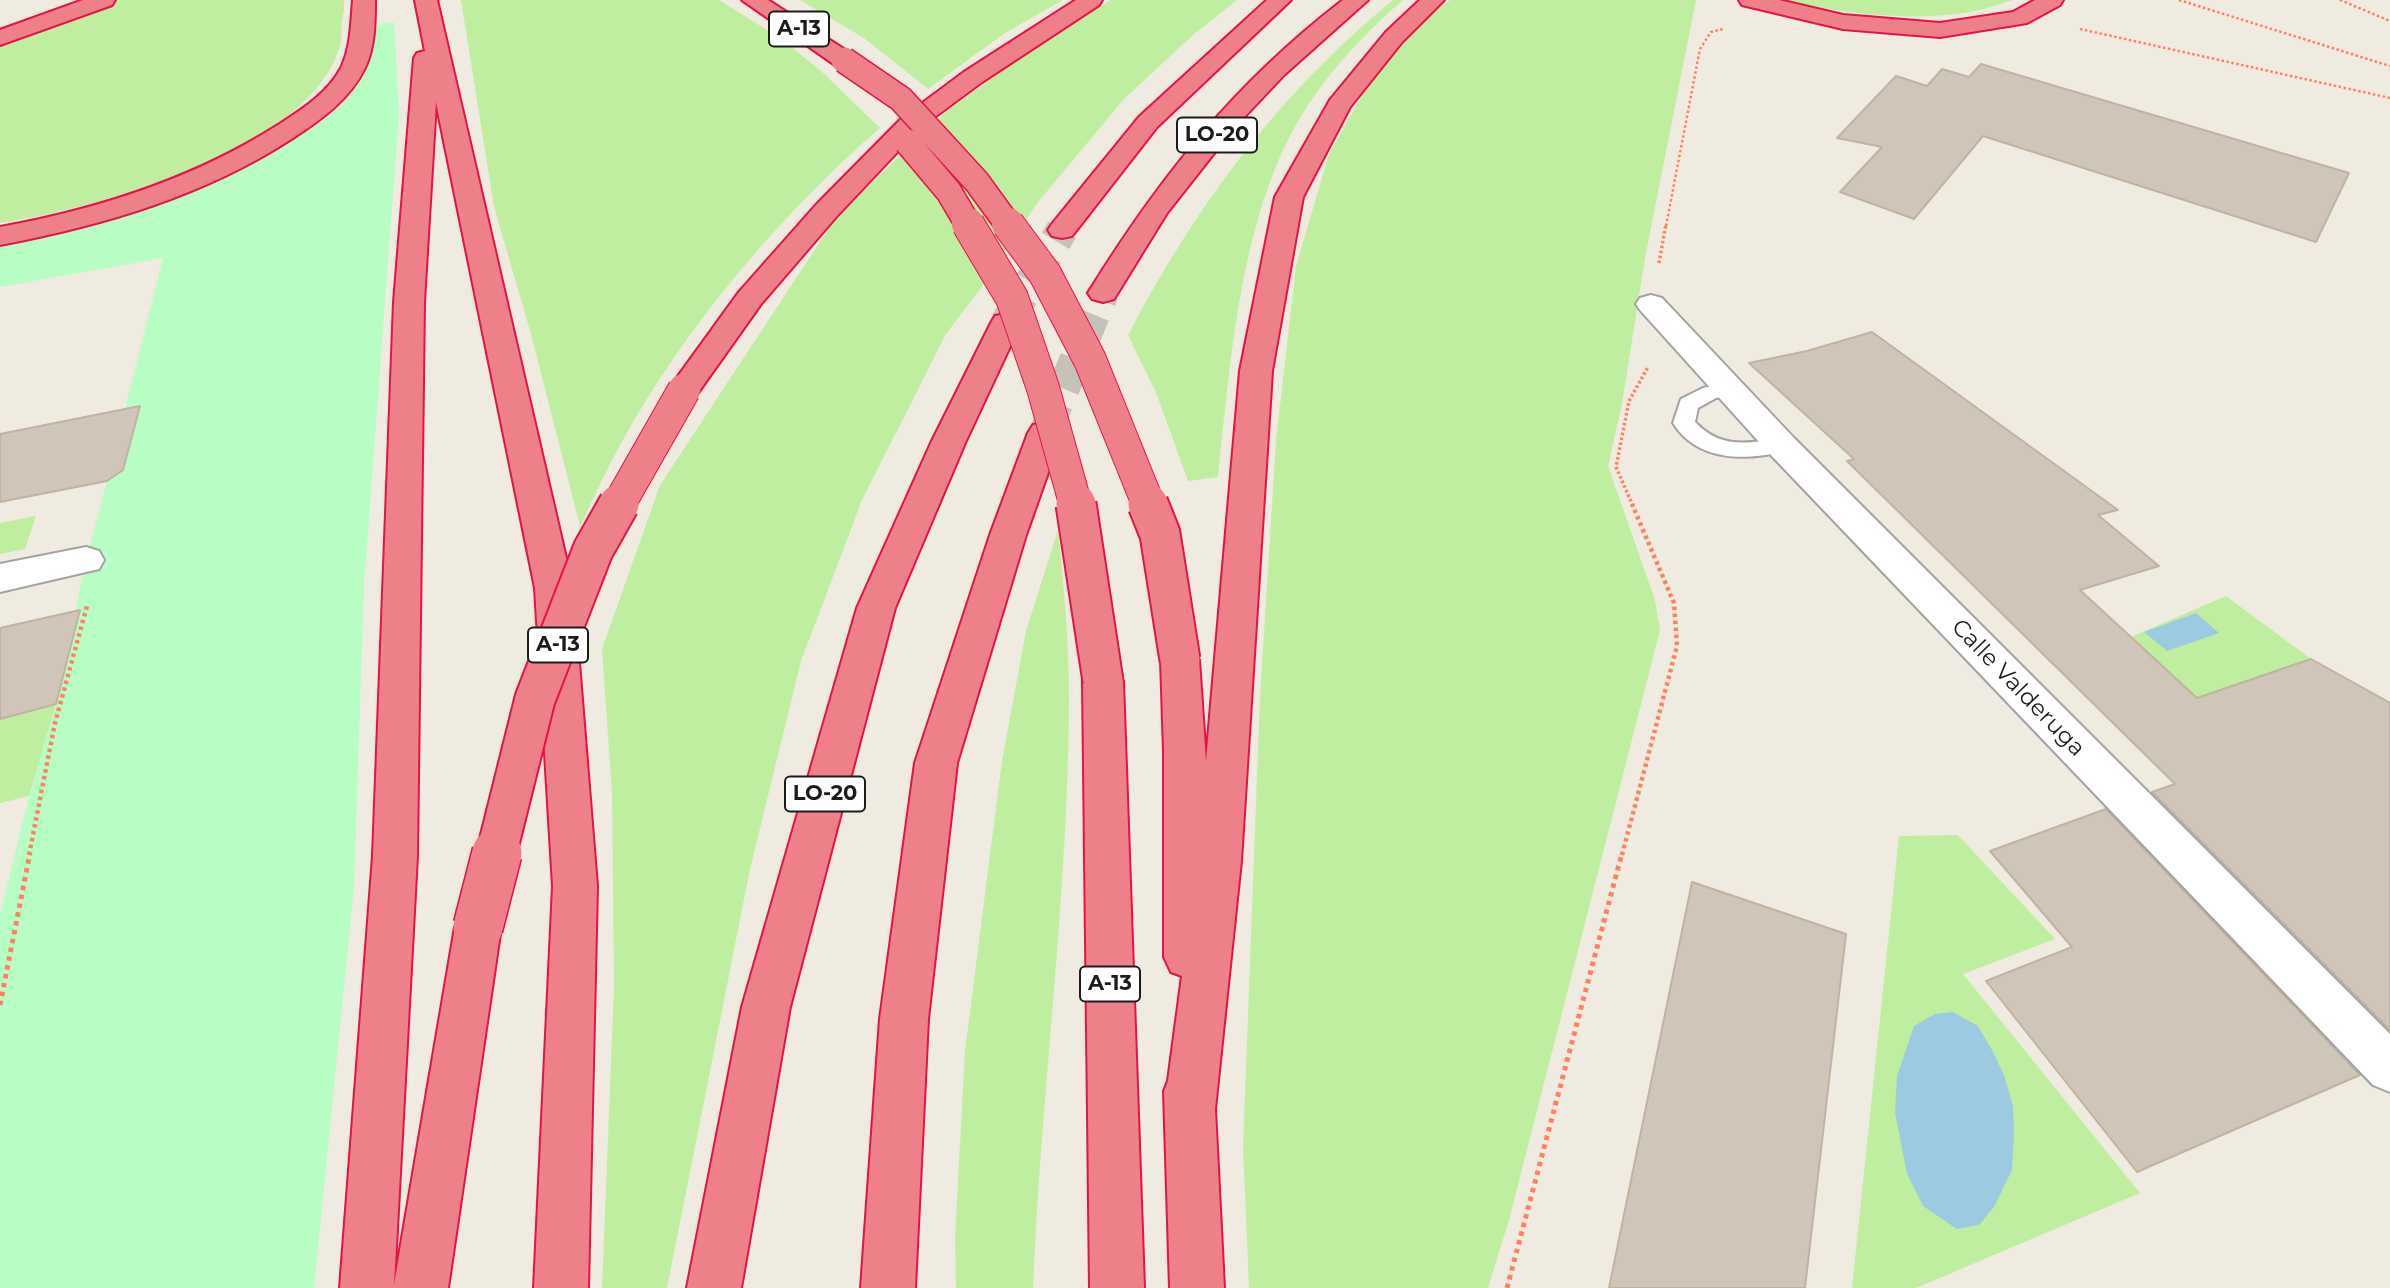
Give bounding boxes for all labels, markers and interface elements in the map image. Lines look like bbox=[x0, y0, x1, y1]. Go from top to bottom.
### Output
road number: A-13 bbox=[769, 12, 829, 46]
road number: LO-20 bbox=[1177, 118, 1257, 152]
street label: Calle Valderuga bbox=[1946, 614, 2090, 762]
road number: A-13 bbox=[528, 628, 588, 662]
road number: LO-20 bbox=[785, 776, 865, 812]
road number: A-13 bbox=[1080, 967, 1140, 1002]

